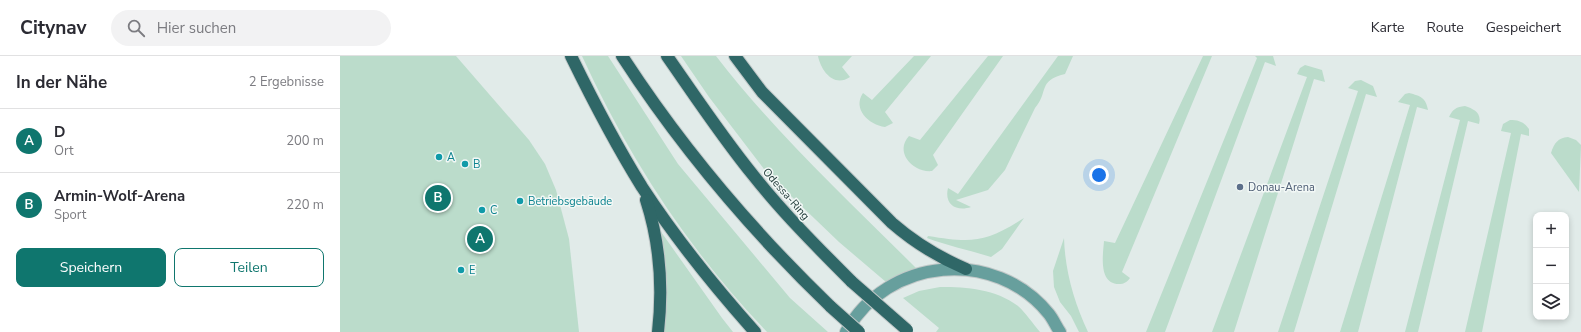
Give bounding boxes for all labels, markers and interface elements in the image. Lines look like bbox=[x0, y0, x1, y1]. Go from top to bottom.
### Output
search box bbox=[111, 10, 391, 46]
text: Citynav bbox=[20, 15, 87, 41]
icon: search bbox=[125, 17, 147, 39]
text: Hier suchen bbox=[157, 18, 236, 38]
text: Karte bbox=[1371, 18, 1405, 37]
text: Route bbox=[1427, 18, 1464, 37]
text: Gespeichert bbox=[1486, 18, 1561, 37]
text: In der Nähe bbox=[16, 71, 107, 94]
text: 2 Ergebnisse bbox=[249, 73, 324, 91]
text: D bbox=[54, 122, 65, 142]
text: A bbox=[24, 132, 34, 150]
text: 200 m bbox=[286, 132, 324, 150]
text: Ort bbox=[54, 142, 74, 160]
place label: A bbox=[447, 150, 455, 165]
marker: A bbox=[434, 152, 444, 162]
place label: B bbox=[473, 157, 480, 172]
marker: B bbox=[460, 159, 470, 169]
street label: Odessa-Ring bbox=[759, 165, 813, 223]
your location bbox=[1089, 165, 1109, 185]
place label: Donau-Arena bbox=[1248, 180, 1315, 195]
marker: Donau-Arena bbox=[1235, 182, 1245, 192]
pin: B bbox=[425, 183, 451, 213]
text: Armin-Wolf-Arena bbox=[54, 186, 185, 206]
place label: Betriebsgebäude bbox=[528, 194, 612, 209]
text: B bbox=[25, 196, 33, 214]
text: 220 m bbox=[286, 196, 324, 214]
marker: Betriebsgebäude bbox=[515, 196, 525, 206]
place label: C bbox=[490, 203, 497, 218]
marker: C bbox=[477, 205, 487, 215]
text: Sport bbox=[54, 206, 86, 224]
map controls bbox=[1533, 212, 1569, 320]
button: + bbox=[1533, 212, 1569, 248]
pin: A bbox=[467, 224, 493, 254]
button: Speichern bbox=[16, 248, 166, 287]
button: Teilen bbox=[174, 248, 324, 287]
button: − bbox=[1533, 248, 1569, 284]
place label: E bbox=[469, 263, 475, 278]
marker: E bbox=[456, 265, 466, 275]
button: layers bbox=[1533, 284, 1569, 320]

